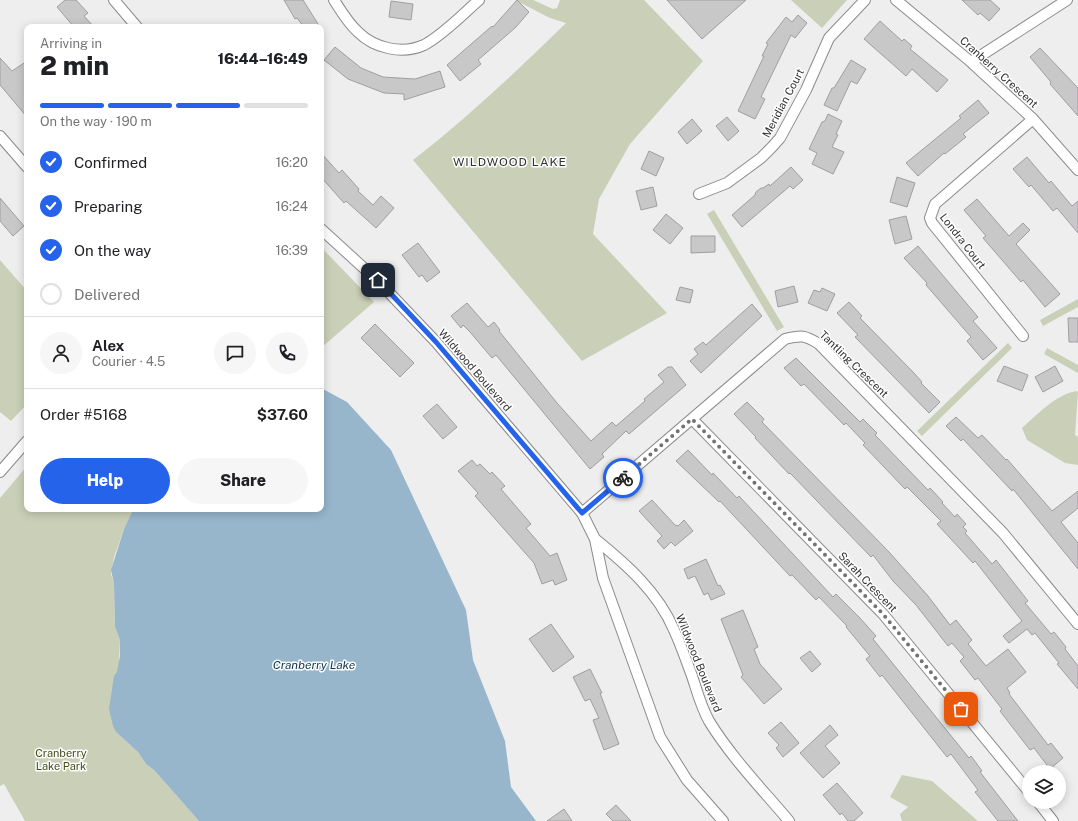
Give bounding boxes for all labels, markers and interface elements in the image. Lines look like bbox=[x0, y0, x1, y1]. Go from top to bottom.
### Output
street label: Cranberry Crescent bbox=[958, 34, 1040, 110]
text: Arriving in bbox=[40, 36, 102, 51]
text: 2 min bbox=[40, 50, 109, 81]
text: 16:44–16:49 bbox=[218, 50, 308, 67]
street label: Meridian Court bbox=[760, 67, 806, 139]
text: On the way · 190 m bbox=[40, 114, 152, 129]
icon: check bbox=[40, 151, 62, 173]
text: Confirmed bbox=[74, 154, 147, 171]
text: 16:20 bbox=[276, 155, 308, 170]
district label: WILDWOOD LAKE bbox=[453, 155, 567, 169]
icon: check bbox=[40, 195, 62, 217]
text: Preparing bbox=[74, 198, 143, 215]
text: 16:24 bbox=[276, 199, 308, 214]
street label: Londra Court bbox=[938, 211, 988, 271]
icon: check bbox=[40, 239, 62, 261]
text: On the way bbox=[74, 242, 151, 259]
text: 16:39 bbox=[275, 243, 308, 258]
pin bbox=[361, 263, 395, 297]
icon: home bbox=[367, 269, 389, 291]
text: Delivered bbox=[74, 286, 140, 303]
street label: Wildwood Boulevard bbox=[436, 327, 514, 413]
street label: Tantling Crescent bbox=[817, 328, 891, 400]
button: person bbox=[40, 332, 82, 374]
button: chat bbox=[214, 332, 256, 374]
button: phone bbox=[266, 332, 308, 374]
text: Alex bbox=[92, 337, 124, 354]
text: Courier · 4.5 bbox=[92, 354, 165, 369]
text: Order #5168 bbox=[40, 406, 127, 423]
text: $37.60 bbox=[257, 406, 308, 423]
button: Help bbox=[40, 458, 170, 504]
button: Share bbox=[178, 458, 308, 504]
courier bbox=[603, 458, 643, 498]
icon: bike bbox=[612, 467, 634, 489]
street label: Sarah Crescent bbox=[836, 550, 900, 614]
street label: Wildwood Boulevard bbox=[674, 612, 724, 714]
water label: Cranberry Lake bbox=[273, 658, 356, 672]
pin bbox=[944, 692, 978, 726]
icon: bag bbox=[950, 698, 972, 720]
park label: Cranberry Lake Park bbox=[35, 747, 87, 772]
map controls bbox=[1022, 765, 1066, 809]
button: layers bbox=[1022, 765, 1066, 809]

